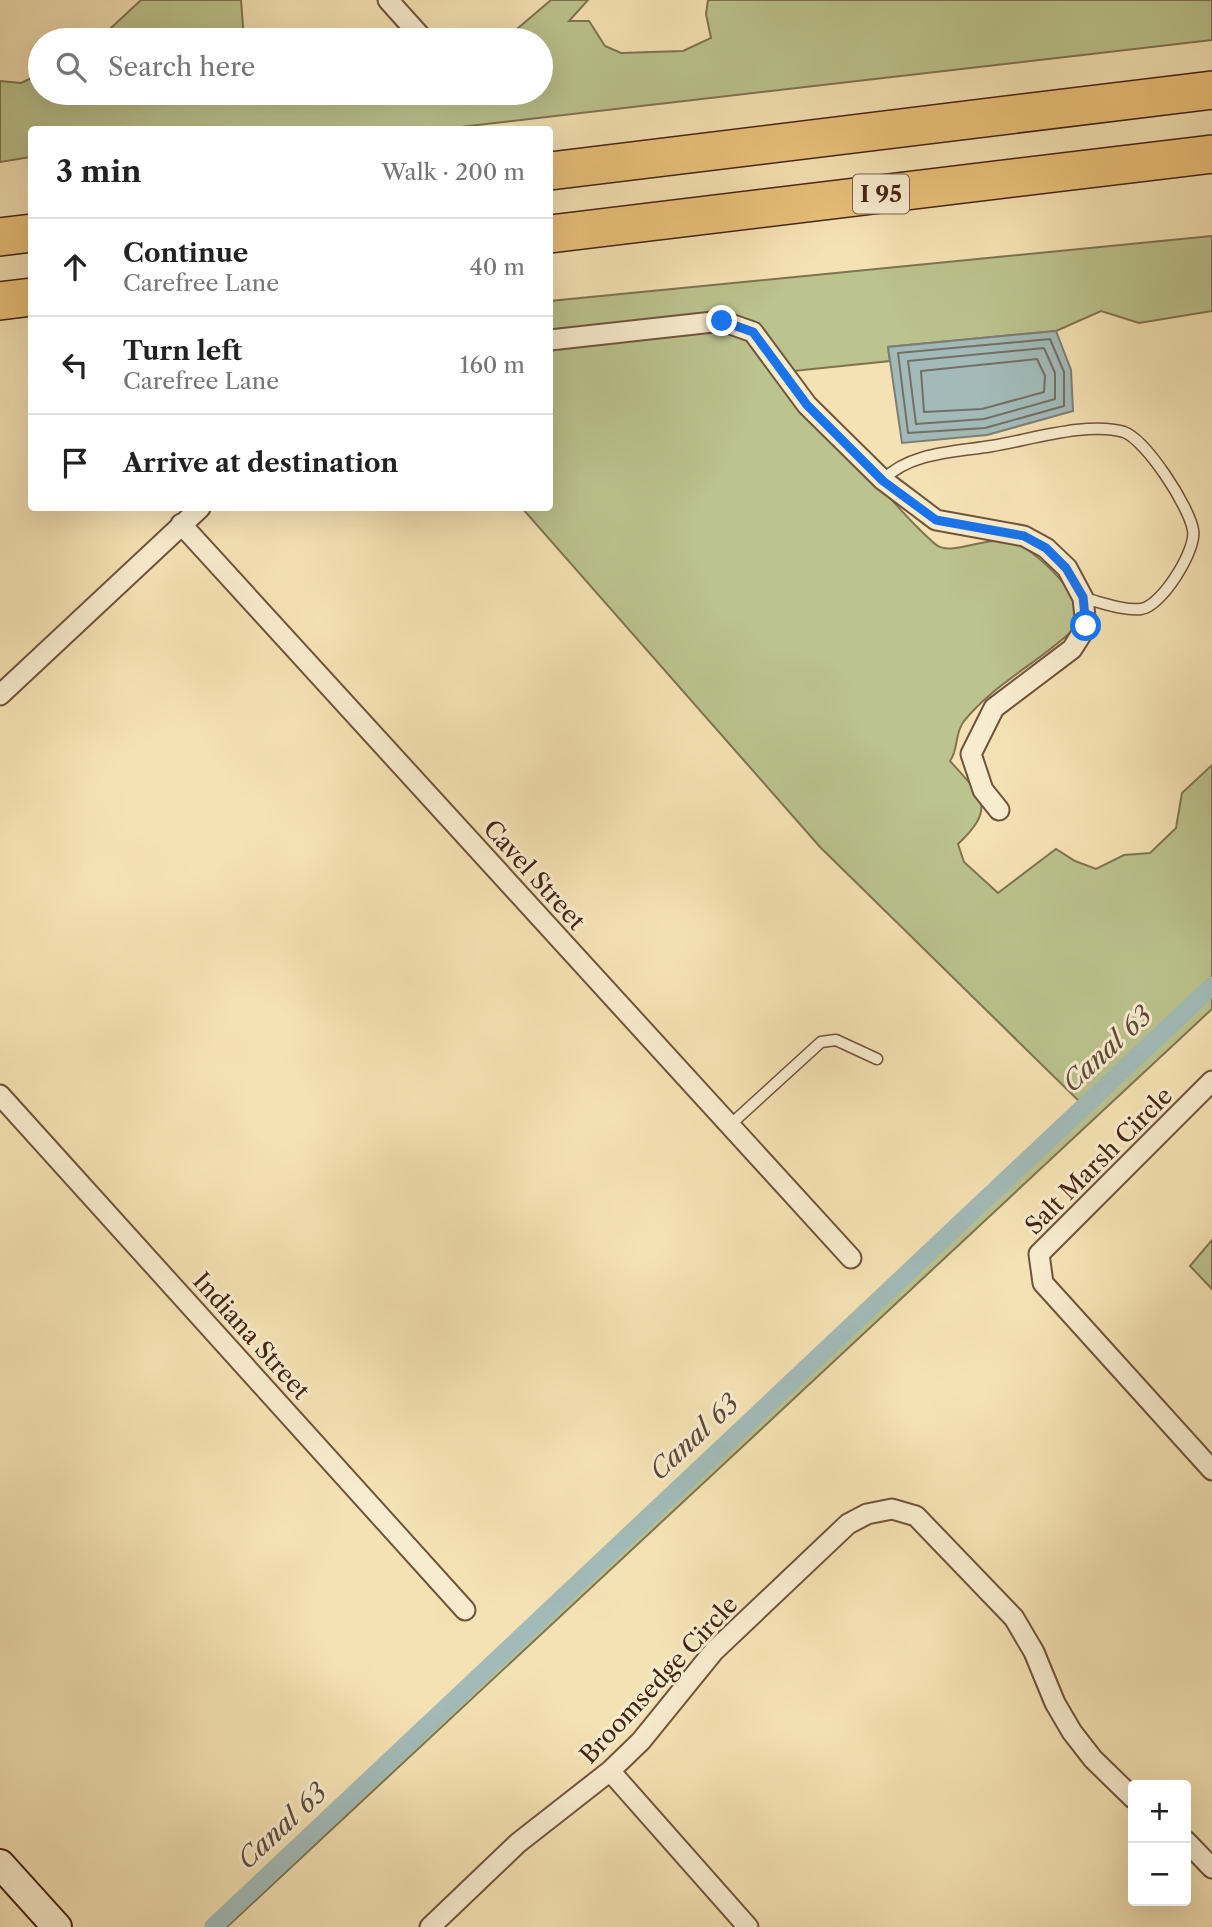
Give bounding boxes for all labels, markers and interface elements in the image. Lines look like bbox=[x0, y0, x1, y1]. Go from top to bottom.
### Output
search box bbox=[28, 28, 553, 105]
icon: search bbox=[52, 48, 90, 86]
text: Search here bbox=[108, 51, 255, 83]
text: 3 min bbox=[56, 153, 142, 190]
text: Walk · 200 m bbox=[381, 158, 525, 186]
road number: I 95 bbox=[853, 174, 909, 214]
text: Continue bbox=[123, 237, 248, 269]
icon: ahead bbox=[56, 248, 94, 286]
text: 40 m bbox=[470, 253, 525, 281]
text: Carefree Lane bbox=[123, 269, 279, 297]
route end bbox=[706, 305, 737, 336]
text: Turn left bbox=[123, 335, 242, 367]
icon: left bbox=[56, 346, 94, 384]
text: 160 m bbox=[460, 351, 525, 379]
text: Carefree Lane bbox=[123, 367, 279, 395]
icon: arrive bbox=[56, 444, 94, 482]
text: Arrive at destination bbox=[123, 447, 398, 479]
route start bbox=[1070, 610, 1101, 641]
street label: Cavel Street bbox=[477, 814, 592, 936]
water label: Canal 63 bbox=[1056, 999, 1159, 1098]
street label: Salt Marsh Circle bbox=[1019, 1081, 1178, 1240]
street label: Indiana Street bbox=[187, 1266, 316, 1405]
water label: Canal 63 bbox=[643, 1387, 746, 1486]
street label: Broomsedge Circle bbox=[574, 1590, 744, 1769]
water label: Canal 63 bbox=[231, 1776, 334, 1875]
map controls bbox=[1128, 1780, 1191, 1906]
button: + bbox=[1128, 1780, 1191, 1843]
button: − bbox=[1128, 1843, 1191, 1906]

